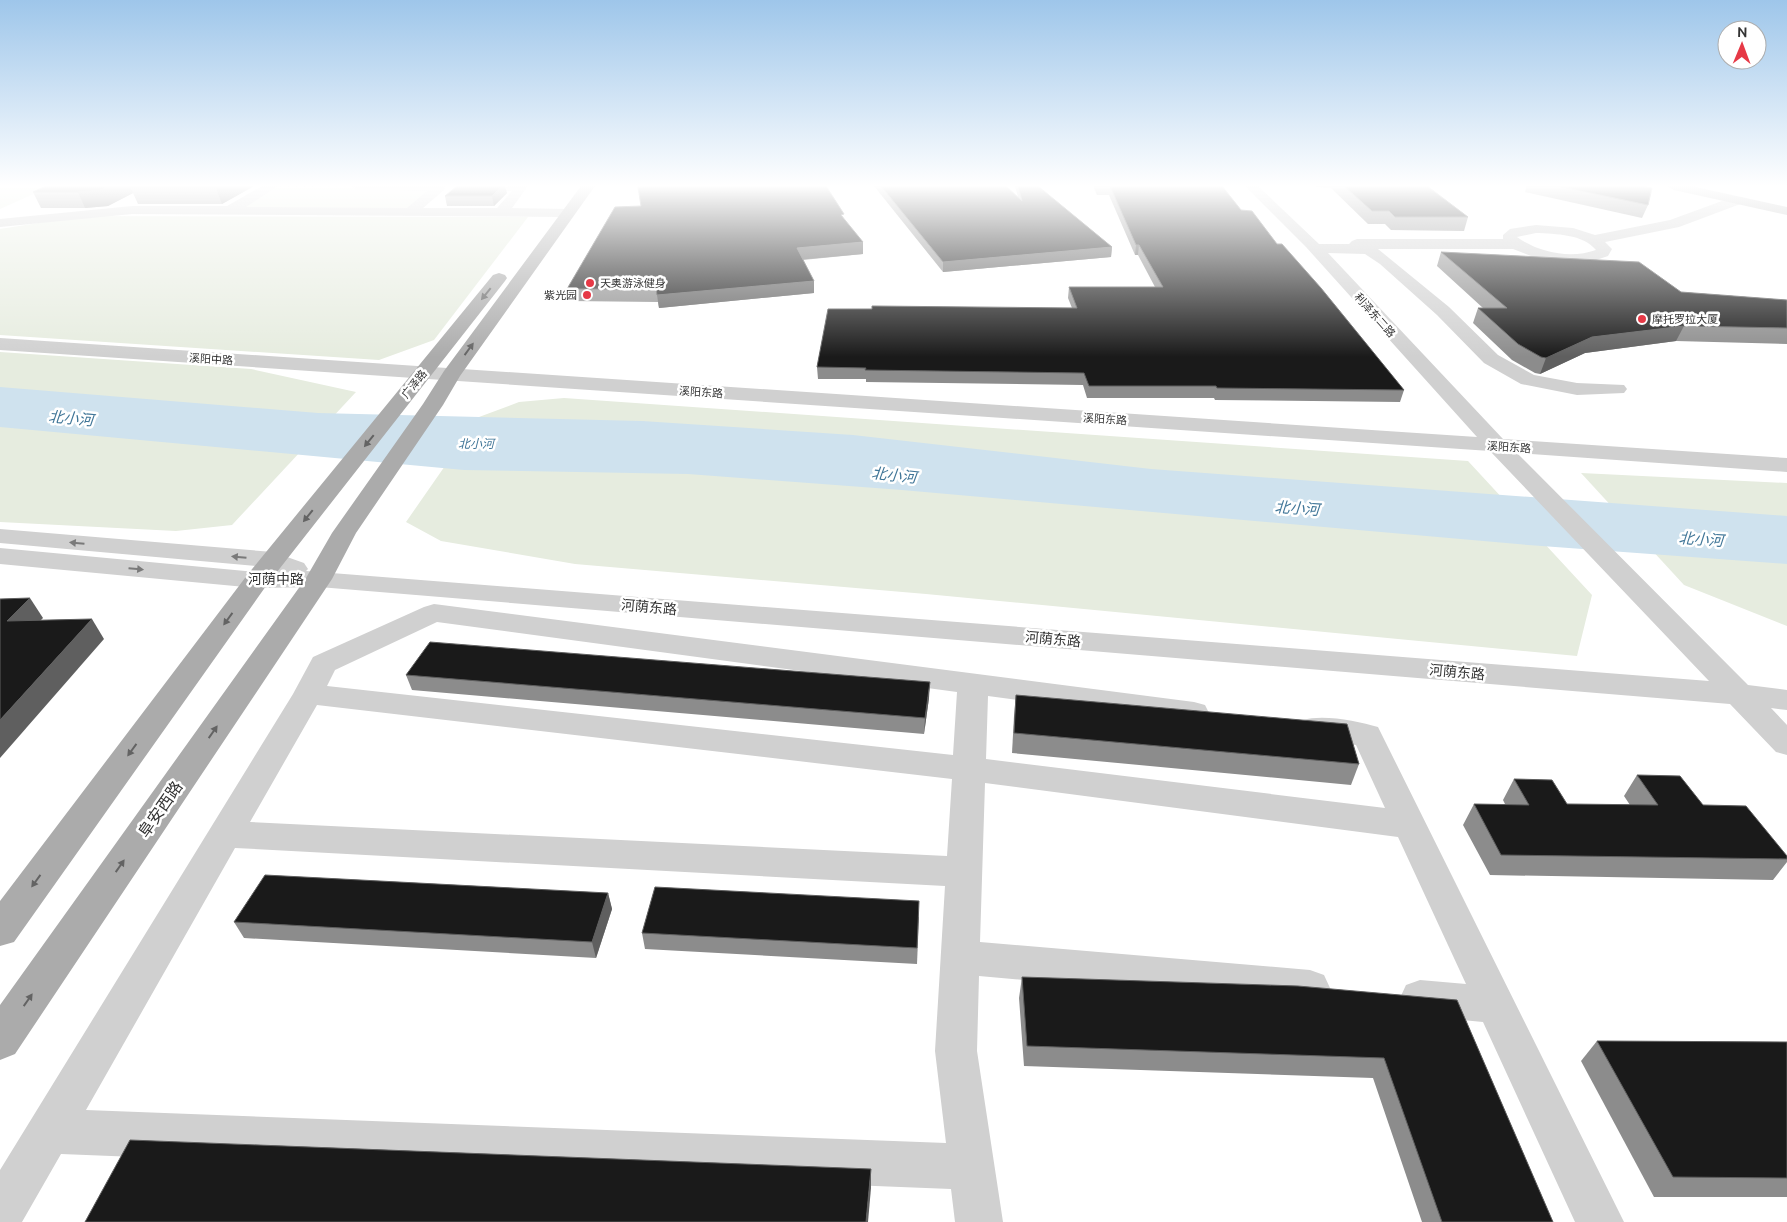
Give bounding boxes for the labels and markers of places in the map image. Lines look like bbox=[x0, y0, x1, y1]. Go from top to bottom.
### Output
marker: 天奥游泳健身 bbox=[584, 277, 596, 289]
place label: 天奥游泳健身 bbox=[600, 277, 666, 289]
place label: 紫光园 bbox=[544, 289, 577, 301]
marker: 紫光园 bbox=[581, 289, 593, 301]
marker: 摩托罗拉大厦 bbox=[1636, 313, 1648, 325]
place label: 摩托罗拉大厦 bbox=[1652, 313, 1718, 325]

